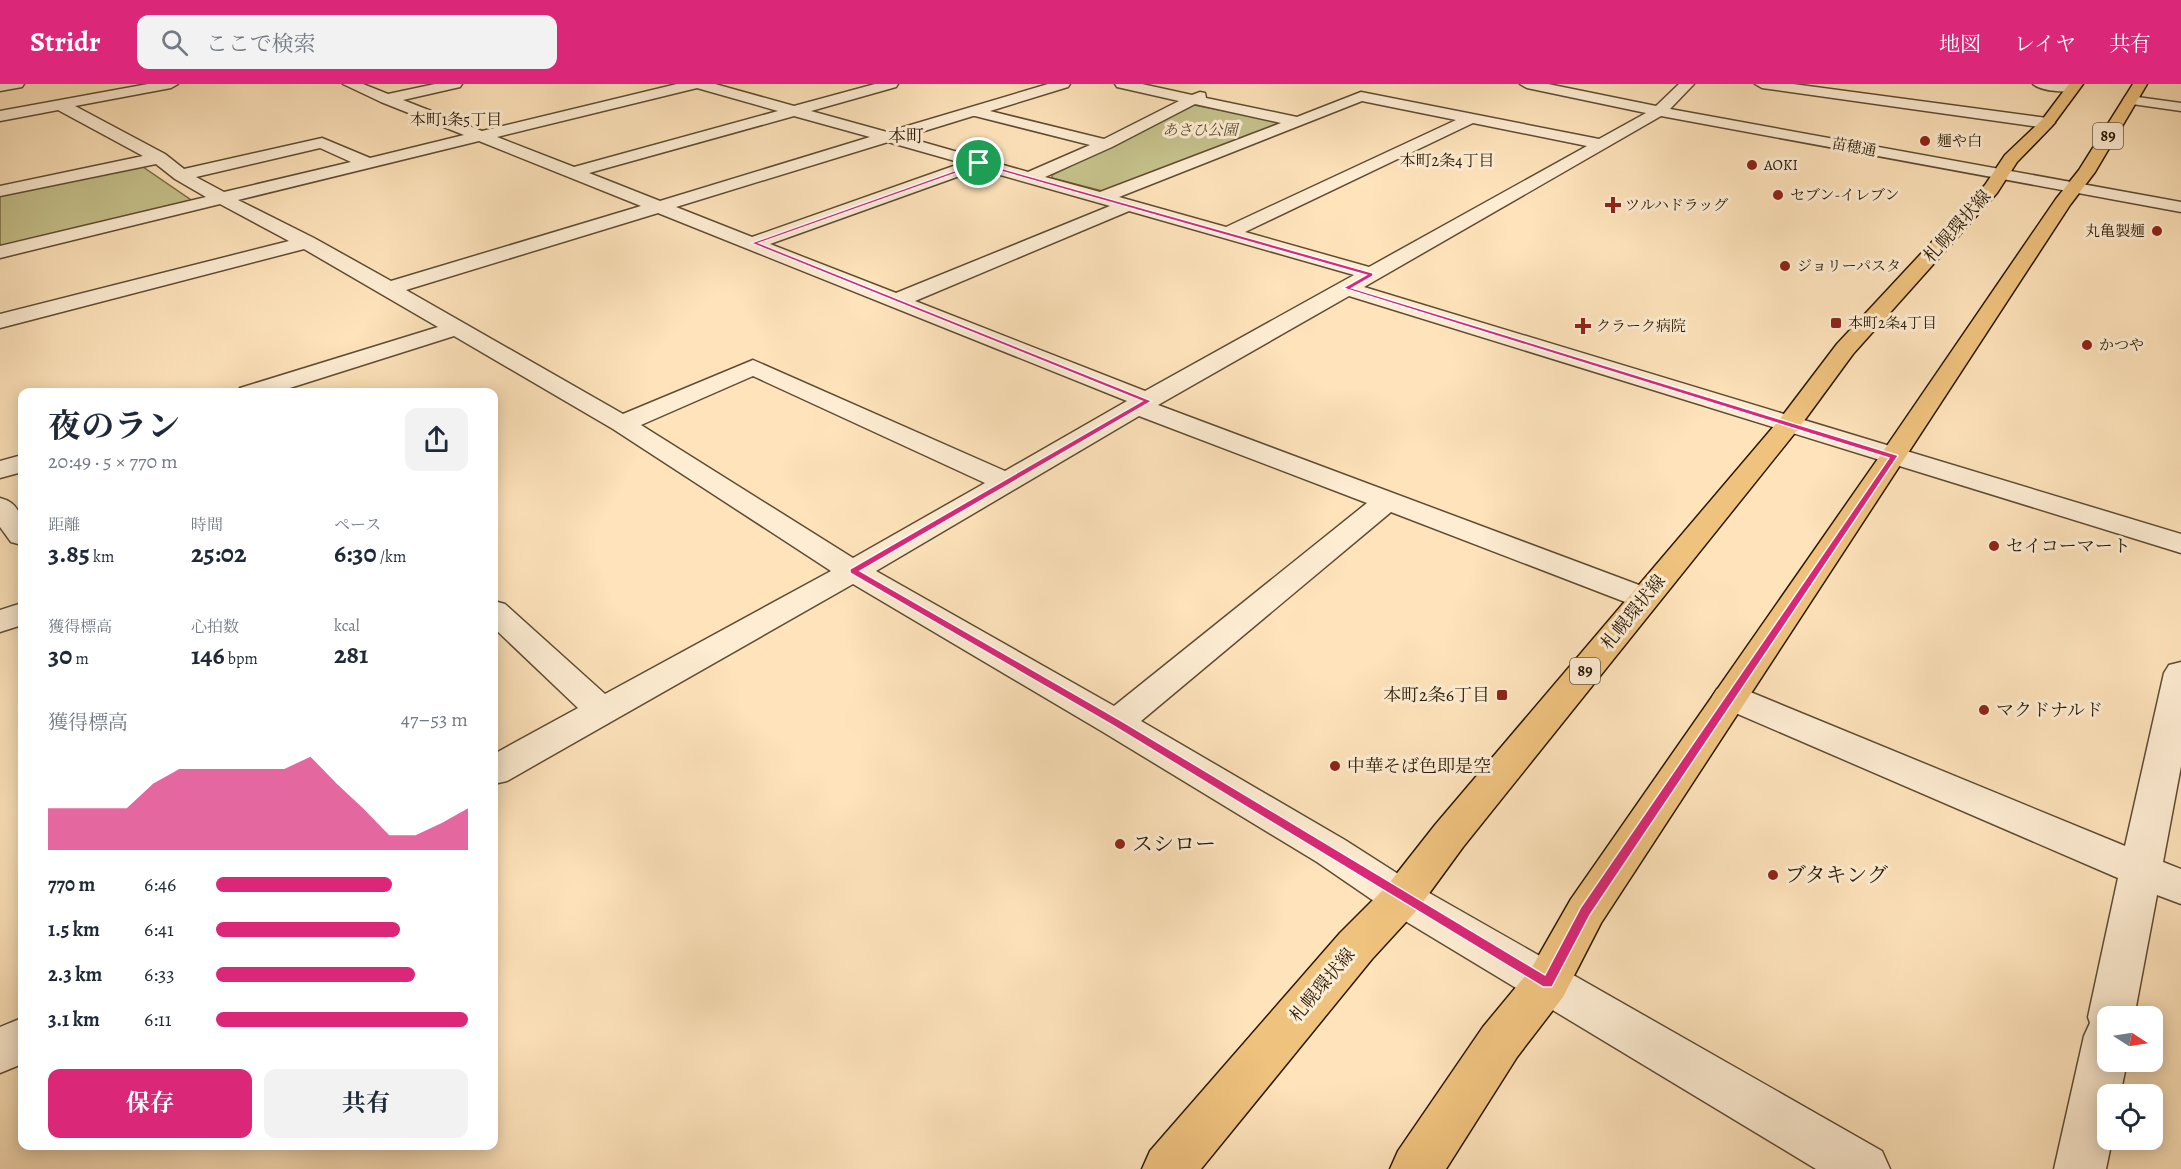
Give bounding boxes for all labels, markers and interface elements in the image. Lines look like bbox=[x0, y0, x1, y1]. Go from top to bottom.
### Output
search box bbox=[137, 15, 557, 69]
text: Stridr bbox=[30, 23, 101, 61]
icon: search bbox=[158, 26, 191, 59]
text: ここで検索 bbox=[206, 29, 316, 59]
text: 地図 bbox=[1939, 30, 1981, 58]
text: レイヤ bbox=[2014, 30, 2076, 58]
text: 共有 bbox=[2109, 30, 2151, 58]
district label: 本町1条5丁目 bbox=[410, 109, 502, 131]
park label: あさひ公園 bbox=[1162, 120, 1240, 140]
road number: 89 bbox=[2093, 123, 2123, 149]
district label: 本町 bbox=[888, 124, 924, 148]
place label: 麺や白 bbox=[1937, 131, 1982, 151]
street label: 苗穂通 bbox=[1830, 133, 1878, 161]
marker: 麺や白 bbox=[1918, 134, 1932, 148]
pin bbox=[953, 137, 1004, 188]
icon: arrive bbox=[962, 146, 995, 179]
district label: 本町2条4丁目 bbox=[1400, 150, 1494, 172]
place label: AOKI bbox=[1763, 155, 1798, 175]
marker: AOKI bbox=[1745, 158, 1759, 172]
place label: セブン-イレブン bbox=[1790, 185, 1900, 205]
street label: 札幌環状線 bbox=[1918, 185, 1996, 267]
marker: セブン-イレブン bbox=[1771, 188, 1785, 202]
place label: ツルハドラッグ bbox=[1625, 195, 1728, 215]
marker: ツルハドラッグ bbox=[1606, 198, 1620, 212]
place label: 丸亀製麺 bbox=[2085, 221, 2145, 241]
marker: 丸亀製麺 bbox=[2150, 224, 2164, 238]
place label: ジョリーパスタ bbox=[1797, 256, 1901, 276]
marker: ジョリーパスタ bbox=[1778, 259, 1792, 273]
place label: 本町2条4丁目 bbox=[1848, 313, 1937, 333]
place label: クラーク病院 bbox=[1596, 316, 1686, 336]
marker: 本町2条4丁目 bbox=[1829, 316, 1843, 330]
marker: クラーク病院 bbox=[1574, 317, 1592, 335]
place label: かつや bbox=[2099, 335, 2144, 355]
marker: かつや bbox=[2080, 338, 2094, 352]
text: 夜のラン bbox=[48, 403, 180, 448]
button: share bbox=[405, 408, 468, 471]
text: 20:49 · 5 × 770 m bbox=[48, 448, 178, 475]
text: 距離 bbox=[48, 514, 80, 536]
text: 時間 bbox=[191, 514, 223, 536]
text: ペース bbox=[334, 514, 381, 536]
place label: セイコーマート bbox=[2006, 534, 2131, 558]
text: 3.85 bbox=[48, 536, 90, 571]
text: 25:02 bbox=[191, 536, 246, 571]
text: 6:30 bbox=[334, 536, 377, 571]
marker: セイコーマート bbox=[1987, 539, 2001, 553]
text: km bbox=[90, 546, 114, 568]
text: /km bbox=[377, 546, 406, 568]
street label: 札幌環状線 bbox=[1595, 569, 1671, 655]
text: kcal bbox=[334, 615, 360, 637]
text: 獲得標高 bbox=[48, 616, 112, 638]
text: 心拍数 bbox=[191, 616, 239, 638]
text: 281 bbox=[334, 637, 368, 672]
text: 30 bbox=[48, 638, 72, 673]
text: 146 bbox=[191, 638, 225, 673]
text: m bbox=[72, 648, 89, 670]
text: bpm bbox=[225, 648, 258, 670]
road number: 89 bbox=[1570, 658, 1600, 684]
place label: 本町2条6丁目 bbox=[1383, 683, 1490, 707]
marker: 本町2条6丁目 bbox=[1495, 688, 1509, 702]
place label: マクドナルド bbox=[1996, 698, 2103, 722]
marker: マクドナルド bbox=[1977, 703, 1991, 717]
text: 47–53 m bbox=[401, 706, 468, 733]
text: 獲得標高 bbox=[48, 709, 128, 736]
place label: 中華そば色即是空 bbox=[1347, 754, 1491, 778]
marker: 中華そば色即是空 bbox=[1328, 759, 1342, 773]
place label: スシロー bbox=[1132, 830, 1216, 858]
marker: スシロー bbox=[1113, 837, 1127, 851]
place label: ブタキング bbox=[1785, 861, 1888, 889]
marker: ブタキング bbox=[1766, 868, 1780, 882]
text: 770 m bbox=[48, 871, 95, 898]
text: 6:46 bbox=[144, 871, 176, 898]
text: 1.5 km bbox=[48, 916, 100, 943]
text: 6:41 bbox=[144, 916, 174, 943]
street label: 札幌環状線 bbox=[1284, 943, 1360, 1027]
text: 2.3 km bbox=[48, 961, 102, 988]
text: 6:33 bbox=[144, 961, 175, 988]
text: 3.1 km bbox=[48, 1006, 100, 1033]
text: 6:11 bbox=[144, 1006, 172, 1033]
north arrow bbox=[2097, 1006, 2163, 1072]
map controls bbox=[2097, 1006, 2163, 1150]
button: 保存 bbox=[48, 1069, 252, 1138]
button: 共有 bbox=[264, 1069, 468, 1138]
button: locate bbox=[2097, 1084, 2163, 1150]

